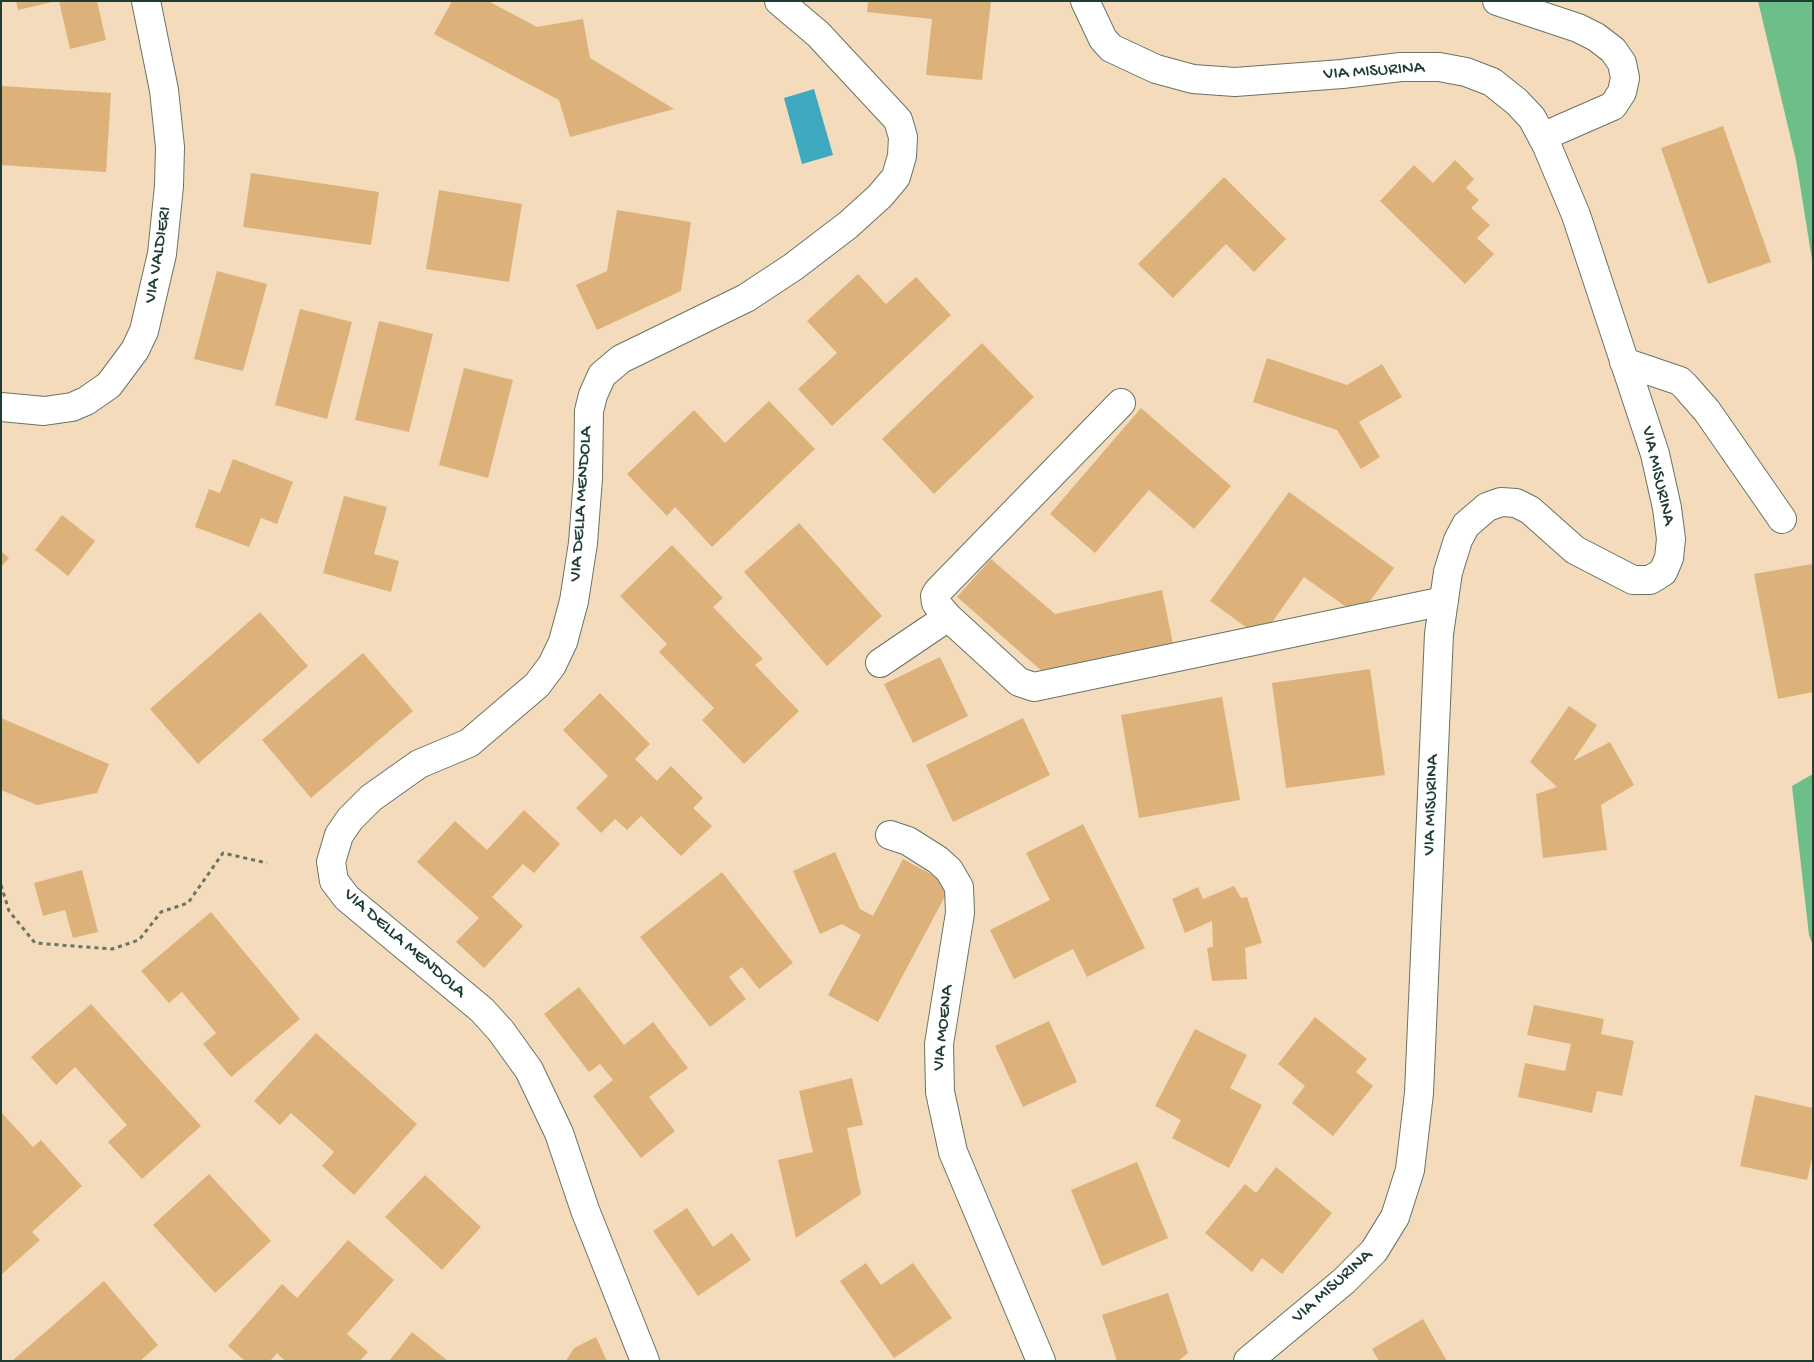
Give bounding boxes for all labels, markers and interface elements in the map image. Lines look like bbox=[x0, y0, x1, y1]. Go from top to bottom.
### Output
street label: VIA MISURINA bbox=[1323, 58, 1425, 86]
street label: VIA VALDIERI bbox=[141, 205, 177, 305]
street label: VIA MISURINA bbox=[1635, 424, 1679, 528]
street label: VIA DELLA MENDOLA bbox=[566, 426, 598, 582]
street label: VIA MISURINA bbox=[1419, 754, 1445, 856]
street label: VIA DELLA MENDOLA bbox=[338, 885, 470, 1003]
street label: VIA MOENA bbox=[929, 984, 959, 1072]
street label: VIA MISURINA bbox=[1288, 1245, 1378, 1329]

